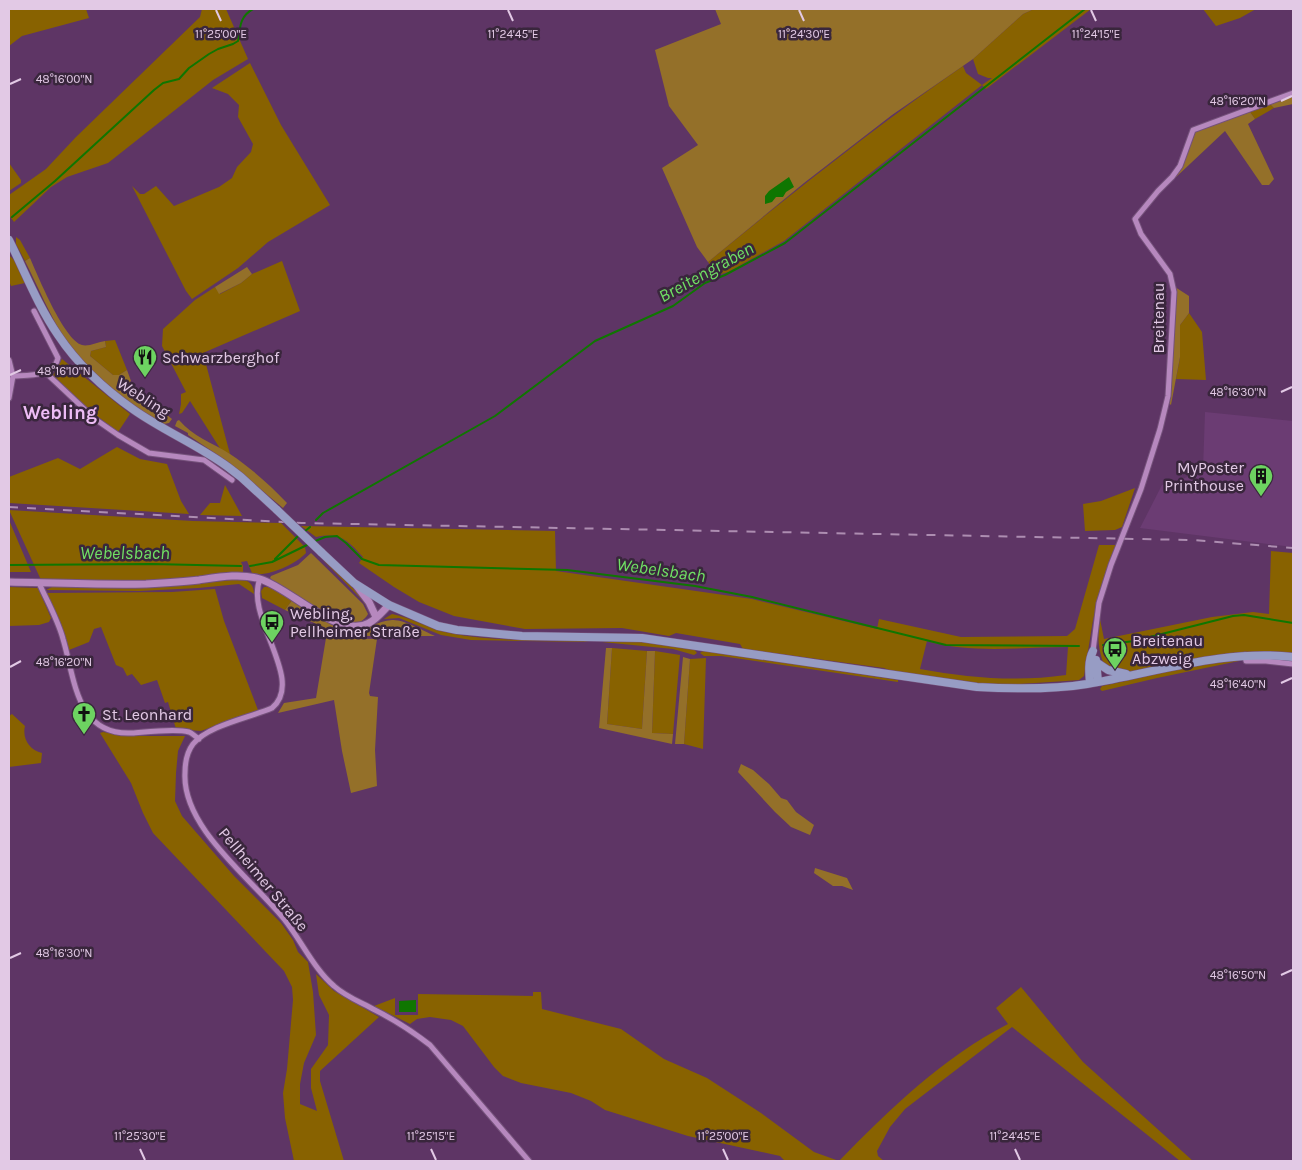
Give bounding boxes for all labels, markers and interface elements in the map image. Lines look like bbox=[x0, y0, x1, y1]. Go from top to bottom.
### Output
text: 11°25'00"E bbox=[195, 27, 247, 41]
text: 11°24'45"E bbox=[487, 27, 539, 41]
text: 11°24'30"E bbox=[778, 27, 830, 41]
text: 11°24'15"E bbox=[1072, 27, 1120, 41]
text: 48°16'00"N bbox=[36, 72, 92, 86]
text: 48°16'20"N bbox=[1210, 94, 1266, 108]
water label: Breitengraben bbox=[654, 237, 758, 307]
street label: Breitenau bbox=[1149, 282, 1168, 354]
restaurant icon: Schwarzberghof bbox=[132, 344, 158, 378]
place label: Schwarzberghof bbox=[162, 348, 280, 367]
text: 48°16'10"N bbox=[37, 364, 91, 378]
street label: Webling bbox=[114, 373, 174, 422]
text: 48°16'30"N bbox=[1210, 385, 1266, 399]
district label: Webling bbox=[23, 402, 97, 424]
place label: MyPoster Printhouse bbox=[1164, 458, 1244, 495]
building icon: MyPoster Printhouse bbox=[1248, 463, 1274, 497]
water label: Webelsbach bbox=[80, 542, 170, 564]
water label: Webelsbach bbox=[615, 553, 707, 587]
place label: Webling, Pellheimer Straße bbox=[290, 604, 420, 641]
bus stop icon: Webling, Pellheimer Straße bbox=[259, 609, 285, 643]
place label: Breitenau Abzweig bbox=[1132, 631, 1203, 668]
bus stop icon: Breitenau Abzweig bbox=[1102, 636, 1128, 670]
text: 48°16'20"N bbox=[36, 655, 92, 669]
text: 48°16'40"N bbox=[1210, 677, 1266, 691]
church icon: St. Leonhard bbox=[71, 701, 97, 735]
place label: St. Leonhard bbox=[102, 705, 192, 724]
street label: Pellheimer Straße bbox=[215, 824, 313, 935]
text: 48°16'30"N bbox=[36, 946, 92, 960]
text: 48°16'50"N bbox=[1210, 968, 1266, 982]
text: 11°25'30"E bbox=[114, 1129, 166, 1143]
text: 11°25'15"E bbox=[407, 1129, 455, 1143]
text: 11°25'00"E bbox=[697, 1129, 749, 1143]
text: 11°24'45"E bbox=[989, 1129, 1041, 1143]

